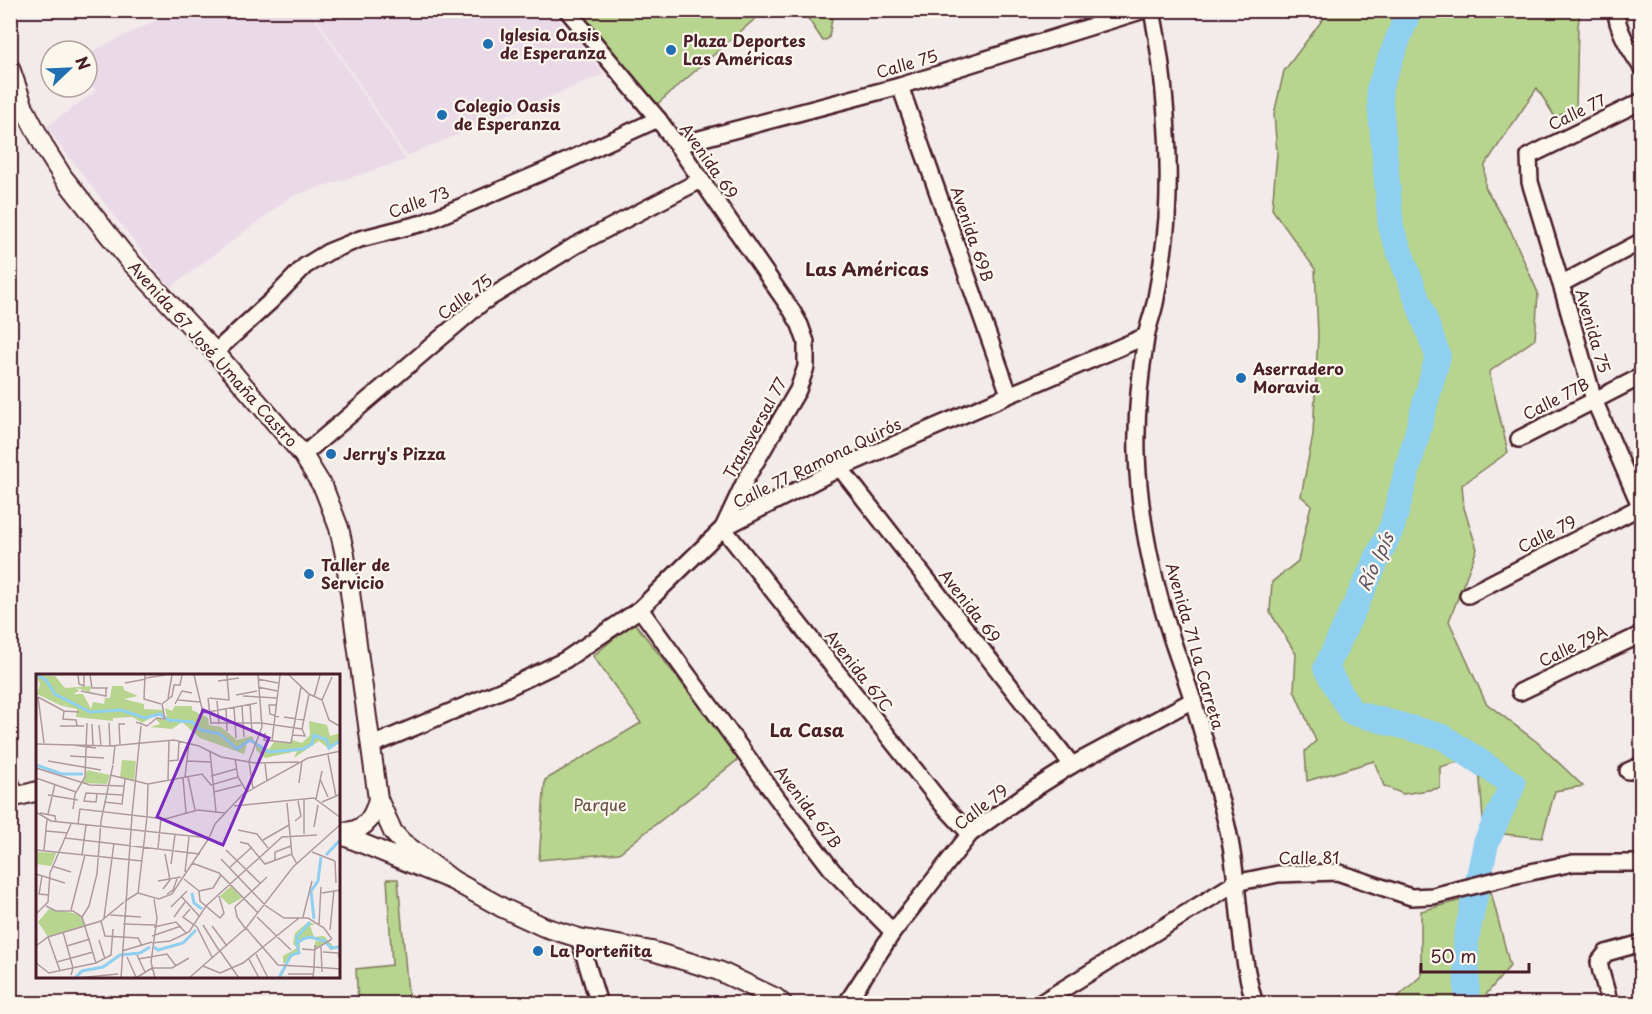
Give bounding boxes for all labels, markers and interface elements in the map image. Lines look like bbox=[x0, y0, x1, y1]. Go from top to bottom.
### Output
place label: Iglesia Oasis de Esperanza bbox=[500, 22, 607, 64]
place label: Plaza Deportes Las Américas bbox=[683, 28, 806, 70]
marker: Iglesia Oasis de Esperanza bbox=[481, 37, 495, 51]
north arrow bbox=[39, 39, 99, 99]
marker: Plaza Deportes Las Américas bbox=[664, 43, 678, 57]
street label: Calle 75 bbox=[873, 43, 940, 83]
text: N bbox=[70, 52, 97, 73]
street label: Calle 77 bbox=[1544, 87, 1610, 135]
place label: Colegio Oasis de Esperanza bbox=[454, 93, 561, 135]
marker: Colegio Oasis de Esperanza bbox=[435, 108, 449, 122]
street label: Avenida 69 bbox=[675, 118, 745, 203]
street label: Calle 73 bbox=[385, 179, 452, 223]
street label: Avenida 69B bbox=[945, 183, 1000, 284]
street label: Avenida 67 José Umaña Castro bbox=[123, 255, 304, 452]
district label: Las Américas bbox=[805, 255, 929, 282]
street label: Calle 75 bbox=[432, 268, 497, 325]
street label: Avenida 75 bbox=[1571, 286, 1617, 376]
place label: Aserradero Moravia bbox=[1252, 356, 1344, 398]
marker: Aserradero Moravia bbox=[1234, 371, 1248, 385]
street label: Calle 77B bbox=[1518, 371, 1593, 425]
street label: Transversal 77 bbox=[716, 372, 792, 483]
street label: Calle 77 Ramona Quirós bbox=[728, 411, 905, 513]
place label: Jerry's Pizza bbox=[343, 441, 446, 465]
marker: Jerry's Pizza bbox=[324, 447, 338, 461]
street label: Calle 79 bbox=[1513, 508, 1580, 558]
water label: Río Ipís bbox=[1349, 526, 1401, 595]
place label: Taller de Servicio bbox=[321, 552, 390, 594]
street label: Avenida 71 La Carreta bbox=[1161, 559, 1231, 732]
street label: Avenida 69 bbox=[934, 564, 1007, 647]
marker: Taller de Servicio bbox=[302, 567, 316, 581]
street label: Calle 79A bbox=[1534, 618, 1611, 672]
street label: Avenida 67C bbox=[820, 624, 899, 716]
inset map bbox=[36, 674, 340, 978]
district label: La Casa bbox=[770, 716, 845, 743]
street label: Avenida 67B bbox=[770, 760, 848, 853]
street label: Calle 79 bbox=[948, 777, 1013, 835]
park label: Parque bbox=[573, 792, 627, 816]
street label: Calle 81 bbox=[1279, 845, 1340, 869]
scale bar bbox=[1421, 936, 1529, 974]
place label: La Porteñita bbox=[550, 938, 653, 962]
text: 50 m bbox=[1430, 942, 1477, 969]
marker: La Porteñita bbox=[531, 944, 545, 958]

